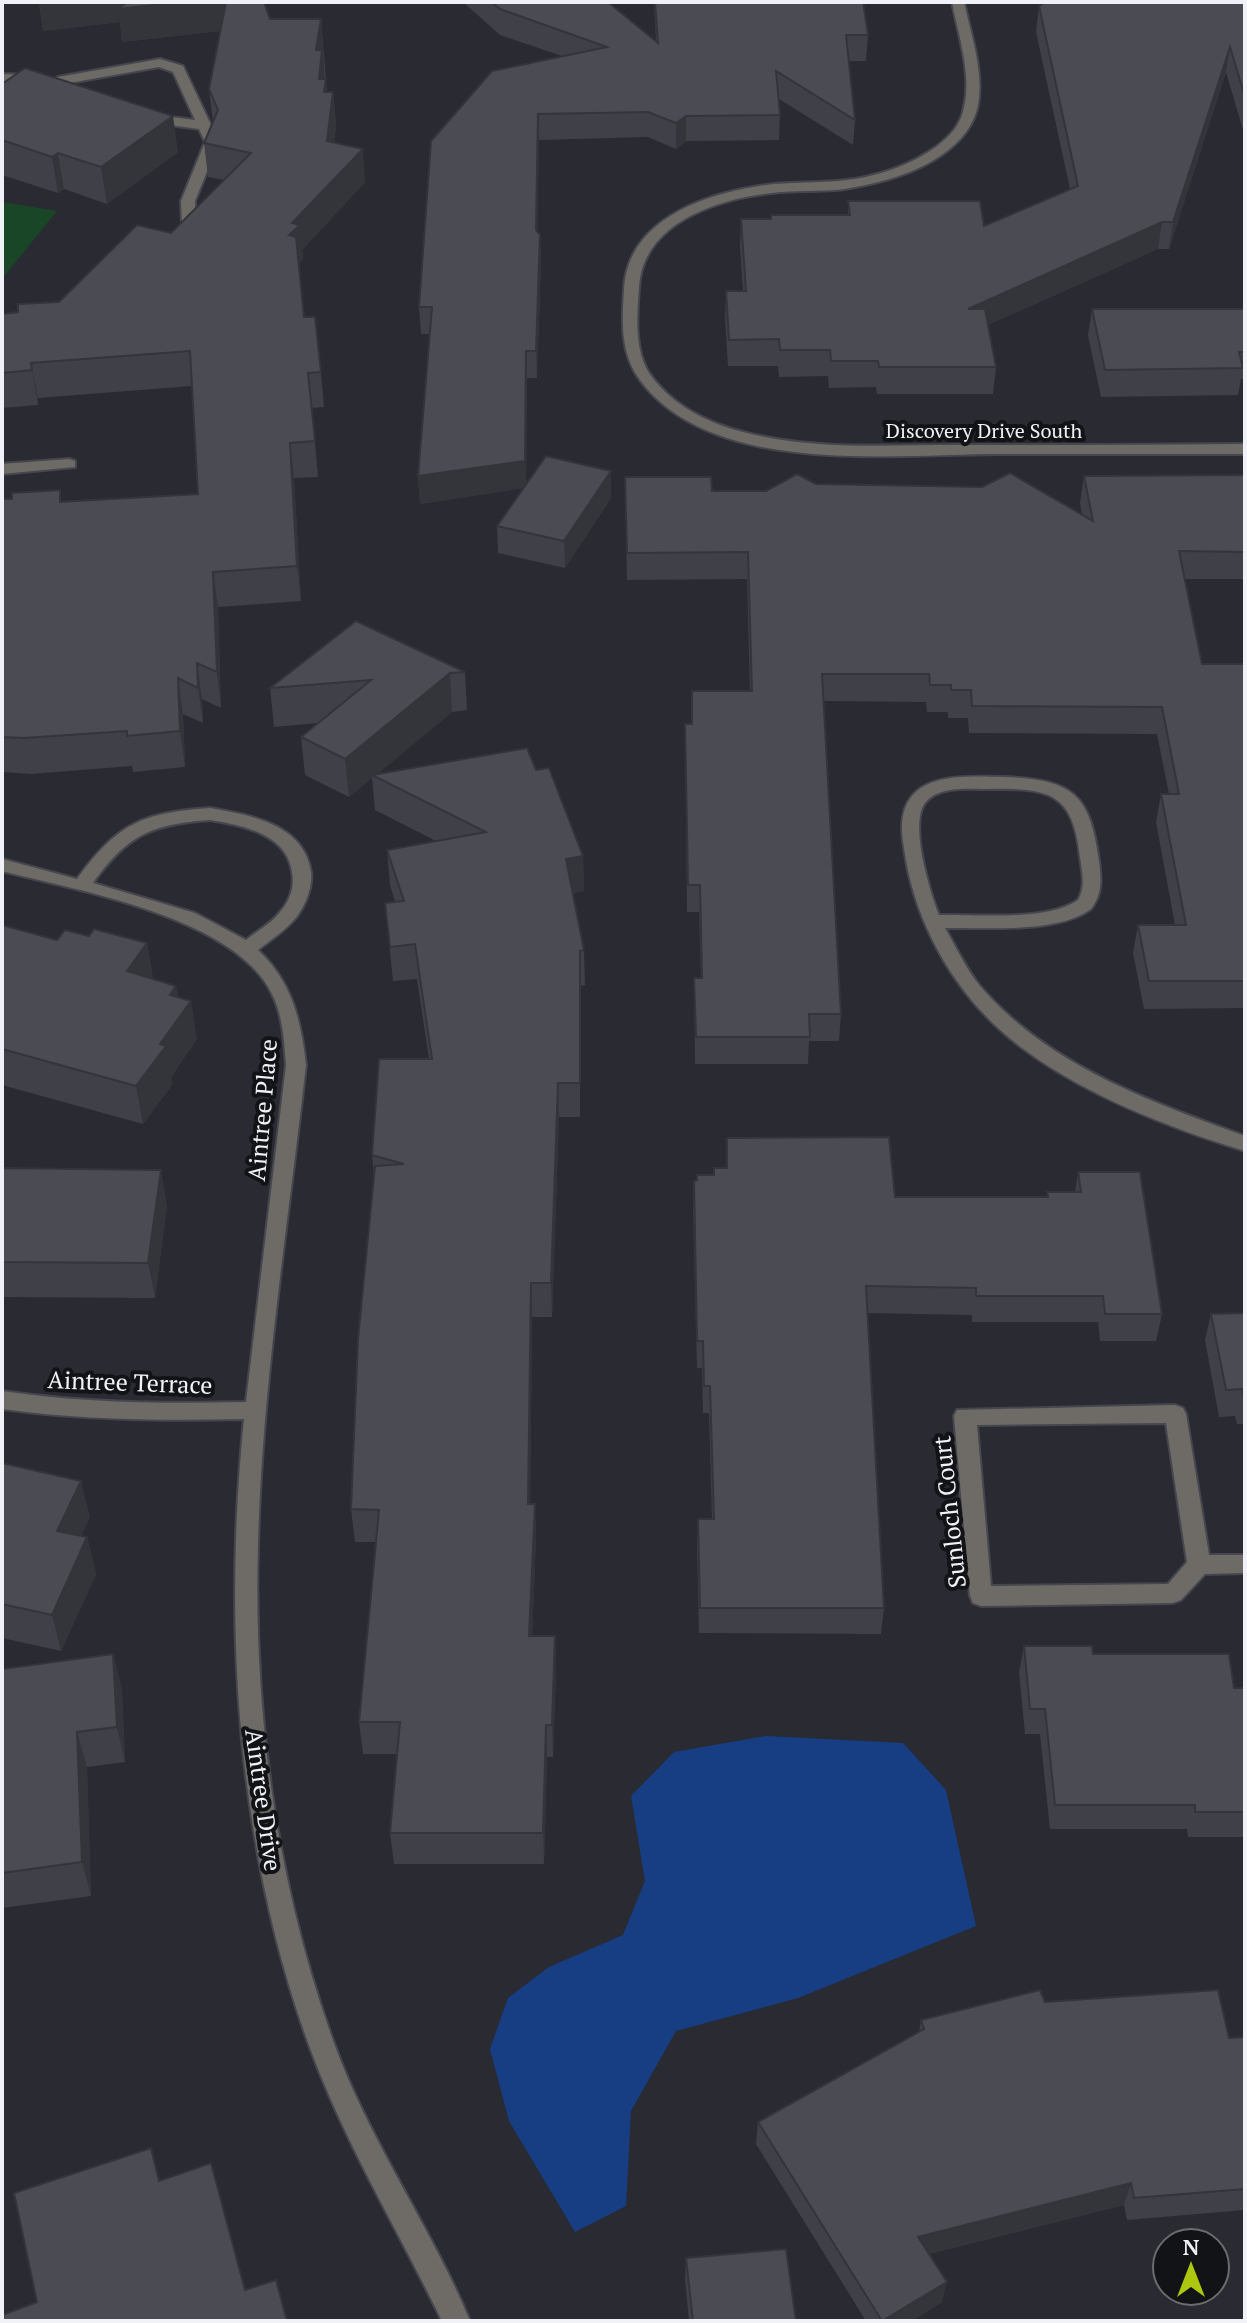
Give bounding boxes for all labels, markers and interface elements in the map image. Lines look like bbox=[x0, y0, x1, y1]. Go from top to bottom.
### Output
street label: Discovery Drive South bbox=[886, 417, 1082, 444]
street label: Aintree Place bbox=[240, 1038, 284, 1182]
street label: Aintree Terrace bbox=[47, 1363, 213, 1401]
street label: Sunloch Court bbox=[925, 1434, 973, 1590]
street label: Aintree Drive bbox=[238, 1727, 290, 1873]
north arrow bbox=[1151, 2227, 1231, 2307]
text: N bbox=[1183, 2232, 1200, 2261]

